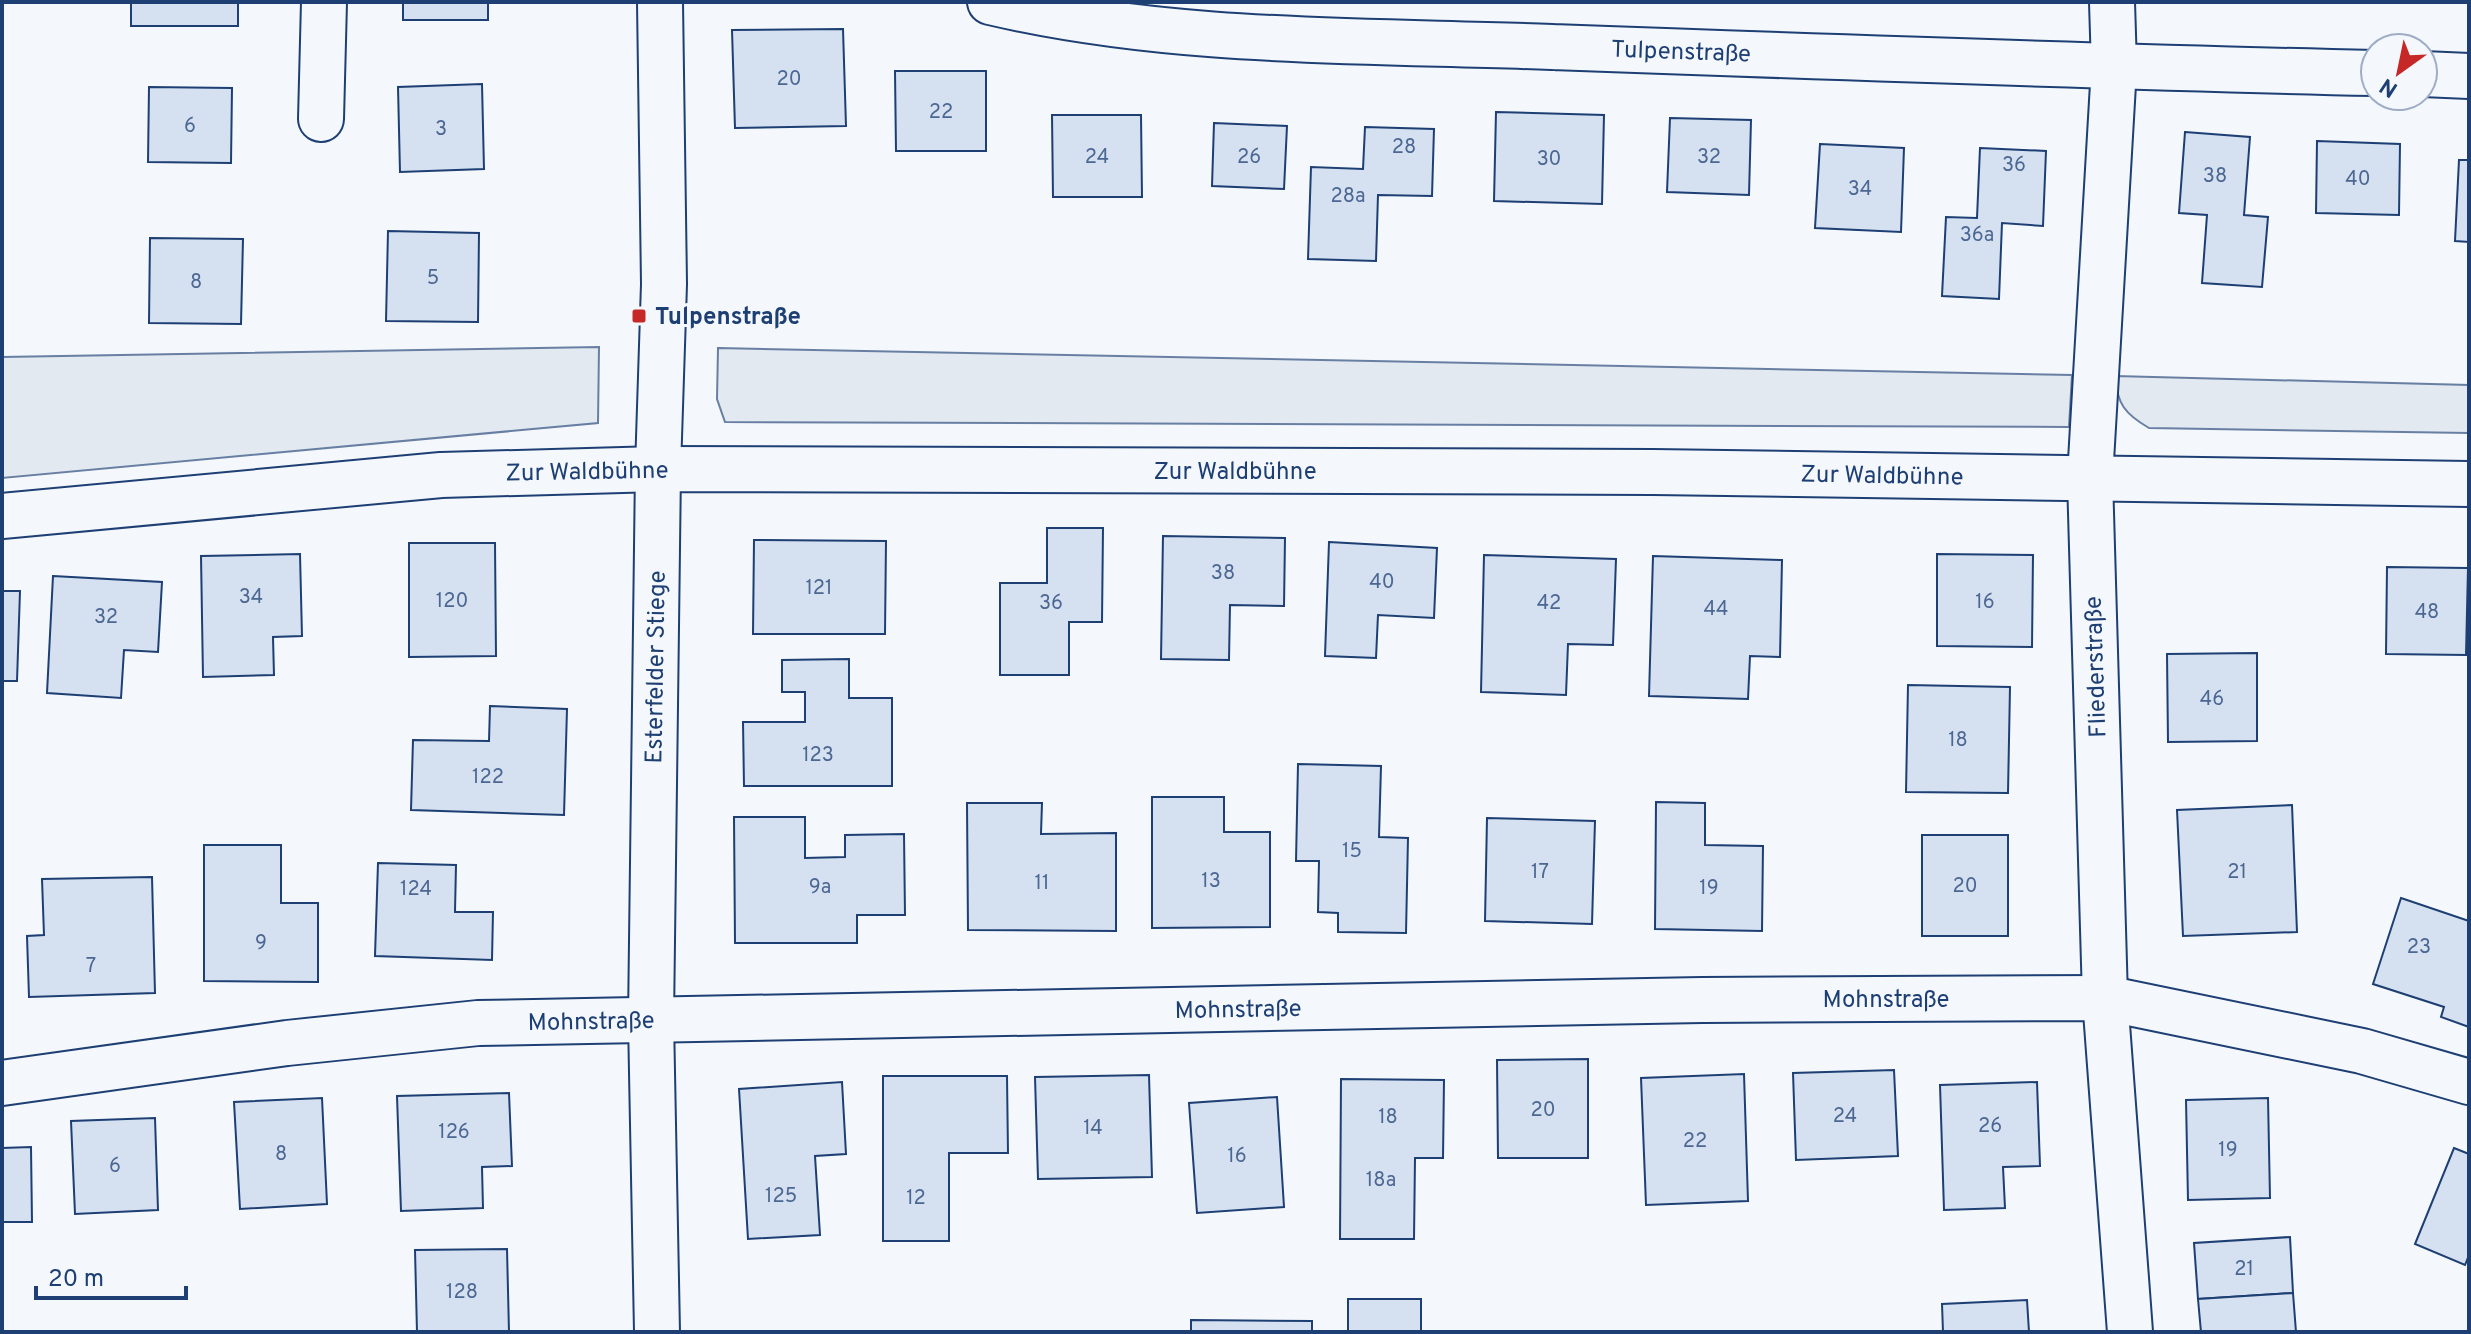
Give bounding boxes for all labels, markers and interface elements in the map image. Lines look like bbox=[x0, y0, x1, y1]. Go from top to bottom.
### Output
north arrow bbox=[2359, 32, 2439, 112]
street label: Tulpenstraße bbox=[1610, 36, 1752, 70]
house number: 20 bbox=[776, 67, 802, 93]
text: N bbox=[2375, 71, 2403, 102]
house number: 22 bbox=[929, 100, 953, 126]
house number: 6 bbox=[184, 114, 196, 140]
house number: 3 bbox=[435, 117, 447, 143]
house number: 28 bbox=[1392, 135, 1416, 161]
house number: 24 bbox=[1085, 145, 1109, 171]
house number: 26 bbox=[1237, 145, 1261, 171]
house number: 32 bbox=[1697, 145, 1721, 171]
house number: 30 bbox=[1537, 147, 1561, 173]
house number: 36 bbox=[2002, 153, 2026, 179]
house number: 38 bbox=[2203, 164, 2227, 190]
house number: 40 bbox=[2345, 167, 2371, 193]
house number: 34 bbox=[1848, 177, 1872, 203]
house number: 28a bbox=[1330, 184, 1366, 210]
house number: 36a bbox=[1960, 223, 1994, 249]
house number: 5 bbox=[427, 266, 439, 292]
house number: 8 bbox=[190, 270, 202, 296]
place label: Tulpenstraße bbox=[655, 303, 801, 333]
marker: Tulpenstraße bbox=[630, 307, 648, 325]
street label: Zur Waldbühne bbox=[505, 457, 669, 489]
street label: Zur Waldbühne bbox=[1153, 458, 1317, 488]
street label: Zur Waldbühne bbox=[1800, 461, 1964, 493]
house number: 38 bbox=[1211, 561, 1235, 587]
street label: Esterfelder Stiege bbox=[640, 570, 674, 764]
house number: 40 bbox=[1369, 570, 1395, 596]
house number: 121 bbox=[805, 576, 833, 602]
house number: 34 bbox=[239, 585, 263, 611]
house number: 120 bbox=[436, 589, 468, 615]
house number: 16 bbox=[1975, 590, 1995, 616]
house number: 36 bbox=[1039, 591, 1063, 617]
house number: 42 bbox=[1537, 591, 1561, 617]
street label: Fliederstraße bbox=[2080, 596, 2114, 738]
house number: 44 bbox=[1704, 597, 1728, 623]
house number: 48 bbox=[2415, 600, 2439, 626]
house number: 32 bbox=[94, 605, 118, 631]
house number: 46 bbox=[2200, 687, 2224, 713]
house number: 18 bbox=[1948, 728, 1968, 754]
house number: 123 bbox=[802, 743, 834, 769]
house number: 122 bbox=[472, 765, 504, 791]
house number: 15 bbox=[1342, 839, 1362, 865]
house number: 17 bbox=[1531, 860, 1549, 886]
house number: 21 bbox=[2227, 860, 2247, 886]
house number: 13 bbox=[1201, 869, 1221, 895]
house number: 11 bbox=[1035, 871, 1049, 897]
house number: 20 bbox=[1952, 874, 1978, 900]
house number: 9a bbox=[809, 875, 831, 901]
house number: 19 bbox=[1699, 876, 1719, 902]
house number: 124 bbox=[400, 877, 432, 903]
house number: 9 bbox=[255, 931, 267, 957]
house number: 23 bbox=[2407, 935, 2431, 961]
house number: 7 bbox=[86, 954, 96, 980]
street label: Mohnstraße bbox=[1823, 986, 1949, 1016]
street label: Mohnstraße bbox=[1174, 995, 1302, 1027]
street label: Mohnstraße bbox=[527, 1007, 655, 1039]
house number: 20 bbox=[1530, 1098, 1556, 1124]
house number: 24 bbox=[1833, 1104, 1857, 1130]
house number: 18 bbox=[1378, 1105, 1398, 1131]
house number: 26 bbox=[1978, 1114, 2002, 1140]
house number: 14 bbox=[1083, 1116, 1103, 1142]
house number: 126 bbox=[438, 1120, 470, 1146]
house number: 22 bbox=[1683, 1129, 1707, 1155]
house number: 19 bbox=[2218, 1138, 2238, 1164]
house number: 8 bbox=[275, 1142, 287, 1168]
house number: 16 bbox=[1227, 1144, 1247, 1170]
house number: 6 bbox=[109, 1154, 121, 1180]
house number: 18a bbox=[1366, 1168, 1396, 1194]
house number: 125 bbox=[765, 1184, 797, 1210]
house number: 12 bbox=[906, 1186, 926, 1212]
scale bar bbox=[36, 1250, 186, 1300]
house number: 21 bbox=[2234, 1257, 2254, 1283]
text: 20 m bbox=[48, 1265, 104, 1295]
house number: 128 bbox=[446, 1280, 478, 1306]

